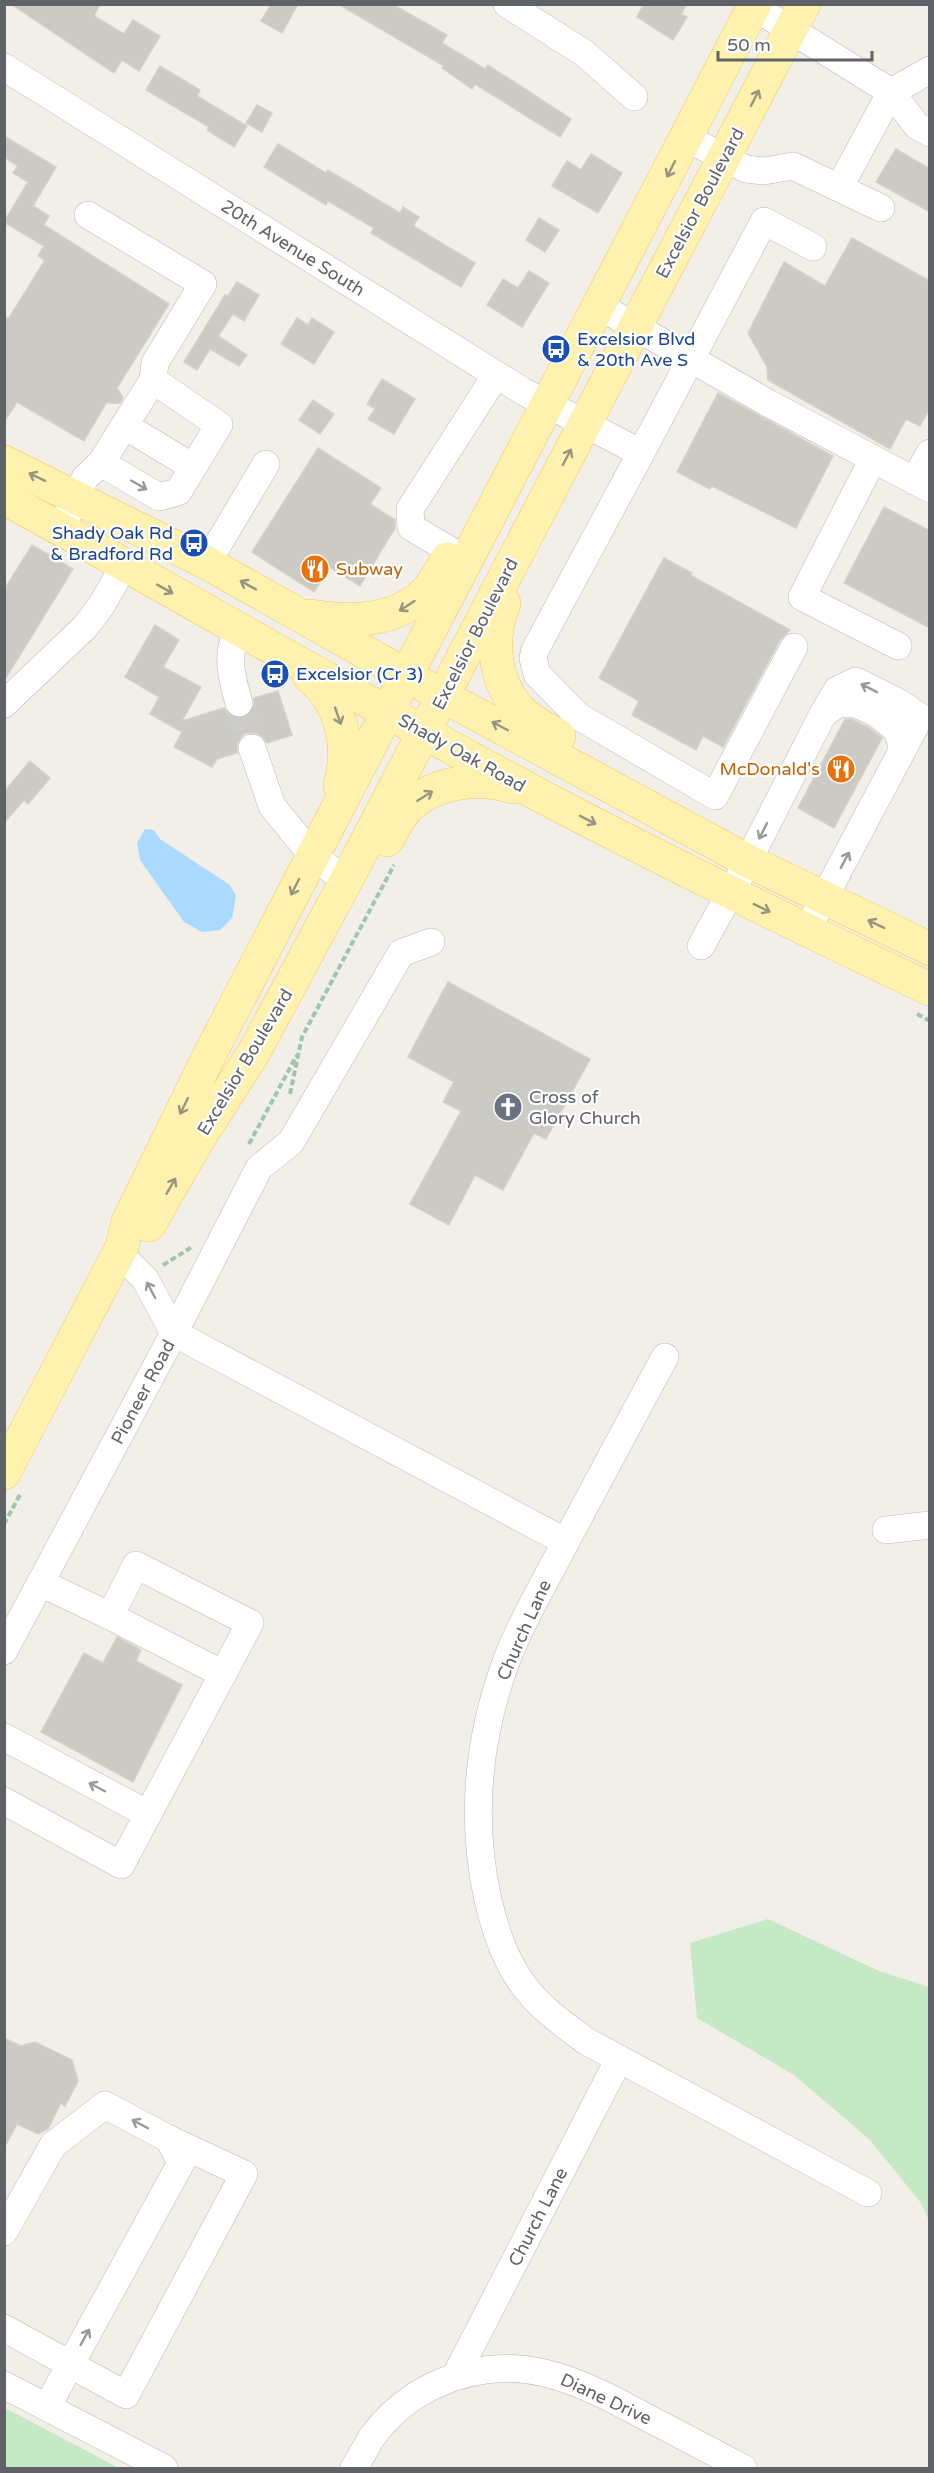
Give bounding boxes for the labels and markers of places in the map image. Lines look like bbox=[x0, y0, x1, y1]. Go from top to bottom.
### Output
place label: Excelsior Blvd & 20th Ave S bbox=[577, 328, 695, 371]
bus stop icon: Excelsior Blvd & 20th Ave S bbox=[540, 333, 572, 365]
place label: Shady Oak Rd & Bradford Rd bbox=[50, 522, 173, 565]
bus stop icon: Shady Oak Rd & Bradford Rd bbox=[178, 527, 210, 559]
restaurant icon: Subway bbox=[299, 553, 331, 585]
place label: Subway bbox=[336, 558, 403, 580]
bus stop icon: Excelsior (Cr 3) bbox=[259, 658, 291, 690]
place label: Excelsior (Cr 3) bbox=[296, 663, 423, 685]
restaurant icon: McDonald's bbox=[825, 753, 857, 785]
place label: McDonald's bbox=[720, 758, 820, 780]
place label: Cross of Glory Church bbox=[529, 1086, 641, 1129]
church icon: Cross of Glory Church bbox=[492, 1091, 524, 1123]

